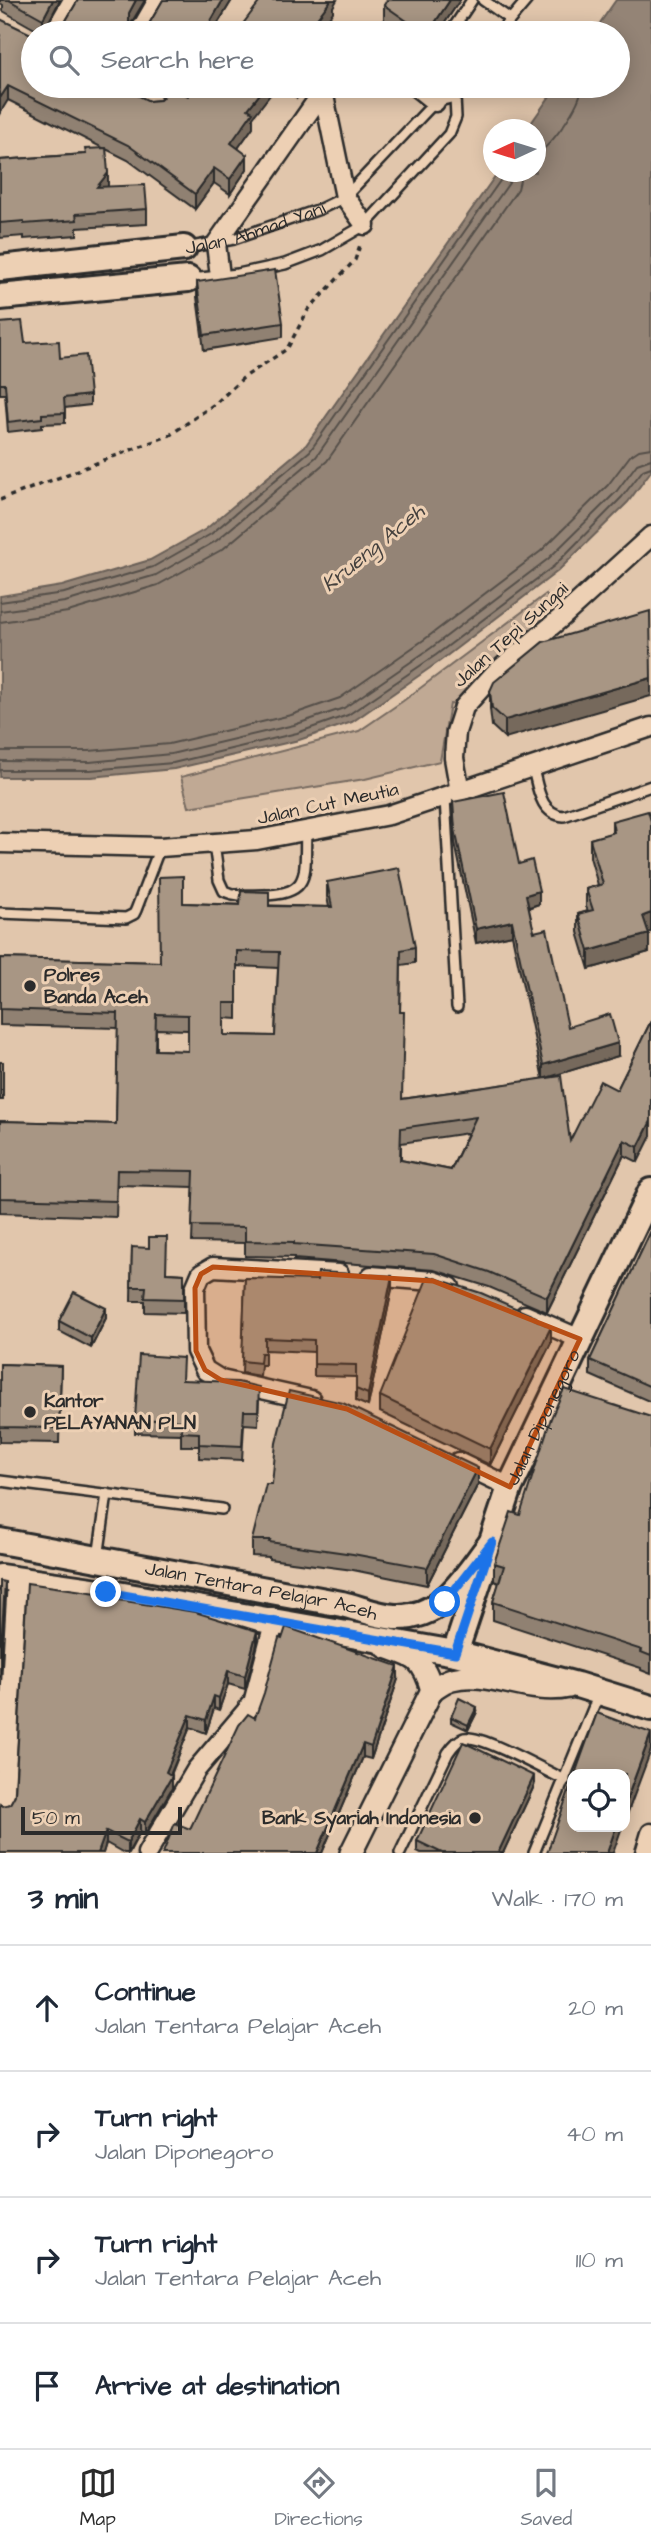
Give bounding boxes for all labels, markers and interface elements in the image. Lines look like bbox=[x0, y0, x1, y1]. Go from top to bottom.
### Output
search box bbox=[21, 21, 630, 98]
icon: search bbox=[45, 41, 83, 79]
text: Search here bbox=[101, 42, 254, 78]
north arrow bbox=[483, 119, 546, 182]
street label: Jalan Ahmad Yani bbox=[183, 195, 330, 261]
water label: Krueng Aceh bbox=[315, 497, 432, 599]
street label: Jalan Tepi Sungai bbox=[448, 576, 575, 695]
street label: Jalan Cut Meutia bbox=[255, 776, 401, 832]
place label: Polres Banda Aceh bbox=[44, 962, 148, 1011]
marker: Polres Banda Aceh bbox=[22, 978, 38, 994]
street label: Jalan Diponegoro bbox=[499, 1345, 587, 1490]
place label: Kantor PELAYANAN PLN bbox=[44, 1388, 196, 1437]
marker: Kantor PELAYANAN PLN bbox=[22, 1404, 38, 1420]
street label: Jalan Tentara Pelajar Aceh bbox=[143, 1554, 381, 1627]
route end bbox=[90, 1576, 121, 1607]
route start bbox=[429, 1586, 460, 1617]
map controls bbox=[567, 1769, 630, 1832]
button: locate bbox=[567, 1769, 630, 1832]
scale bar bbox=[21, 1804, 182, 1836]
text: 50 m bbox=[32, 1805, 80, 1832]
place label: Bank Syariah Indonesia bbox=[262, 1805, 461, 1833]
marker: Bank Syariah Indonesia bbox=[467, 1810, 483, 1826]
text: 3 min bbox=[28, 1878, 98, 1920]
text: Walk · 170 m bbox=[492, 1883, 623, 1915]
text: Continue bbox=[95, 1974, 196, 2010]
icon: ahead bbox=[28, 1989, 66, 2027]
text: 20 m bbox=[568, 1992, 623, 2024]
text: Jalan Tentara Pelajar Aceh bbox=[95, 2010, 381, 2042]
text: Turn right bbox=[95, 2100, 217, 2136]
icon: right bbox=[28, 2115, 66, 2153]
text: 40 m bbox=[566, 2118, 623, 2150]
text: Jalan Diponegoro bbox=[95, 2136, 273, 2168]
text: Turn right bbox=[95, 2226, 217, 2262]
icon: right bbox=[28, 2241, 66, 2279]
text: 110 m bbox=[575, 2244, 623, 2276]
text: Jalan Tentara Pelajar Aceh bbox=[95, 2262, 381, 2294]
icon: arrive bbox=[28, 2367, 66, 2405]
text: Arrive at destination bbox=[95, 2368, 340, 2404]
tab: Map bbox=[79, 2464, 117, 2533]
tab: Directions bbox=[274, 2464, 363, 2533]
tab: Saved bbox=[520, 2464, 572, 2533]

